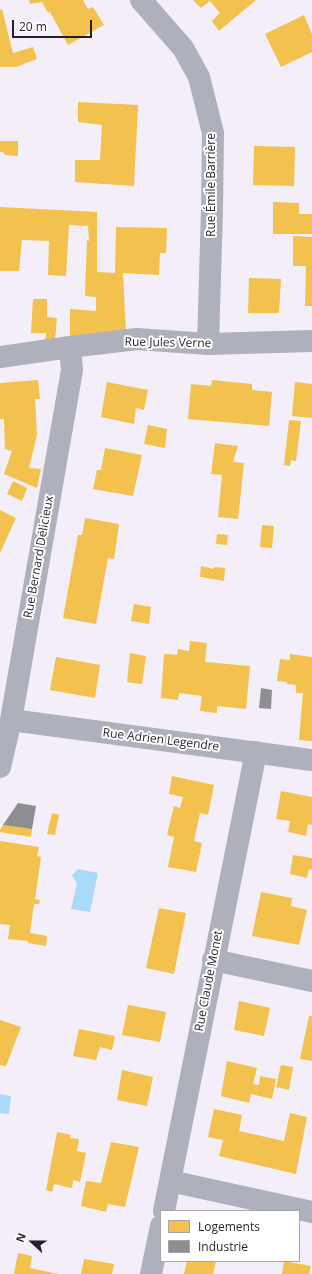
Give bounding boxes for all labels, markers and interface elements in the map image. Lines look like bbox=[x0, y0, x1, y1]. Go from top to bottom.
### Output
scale bar bbox=[14, 12, 94, 38]
text: 20 m bbox=[19, 18, 47, 35]
street label: Rue Émile Barrière bbox=[205, 133, 219, 237]
street label: Rue Jules Verne bbox=[125, 335, 211, 351]
street label: Rue Bernard Délicieux bbox=[21, 495, 57, 619]
street label: Rue Adrien Legendre bbox=[102, 726, 220, 754]
street label: Rue Claude Monet bbox=[192, 929, 226, 1033]
legend bbox=[160, 1210, 300, 1262]
text: Logements bbox=[198, 1218, 260, 1235]
north arrow bbox=[12, 1222, 52, 1262]
text: N bbox=[12, 1231, 29, 1244]
text: Industrie bbox=[198, 1238, 248, 1255]

